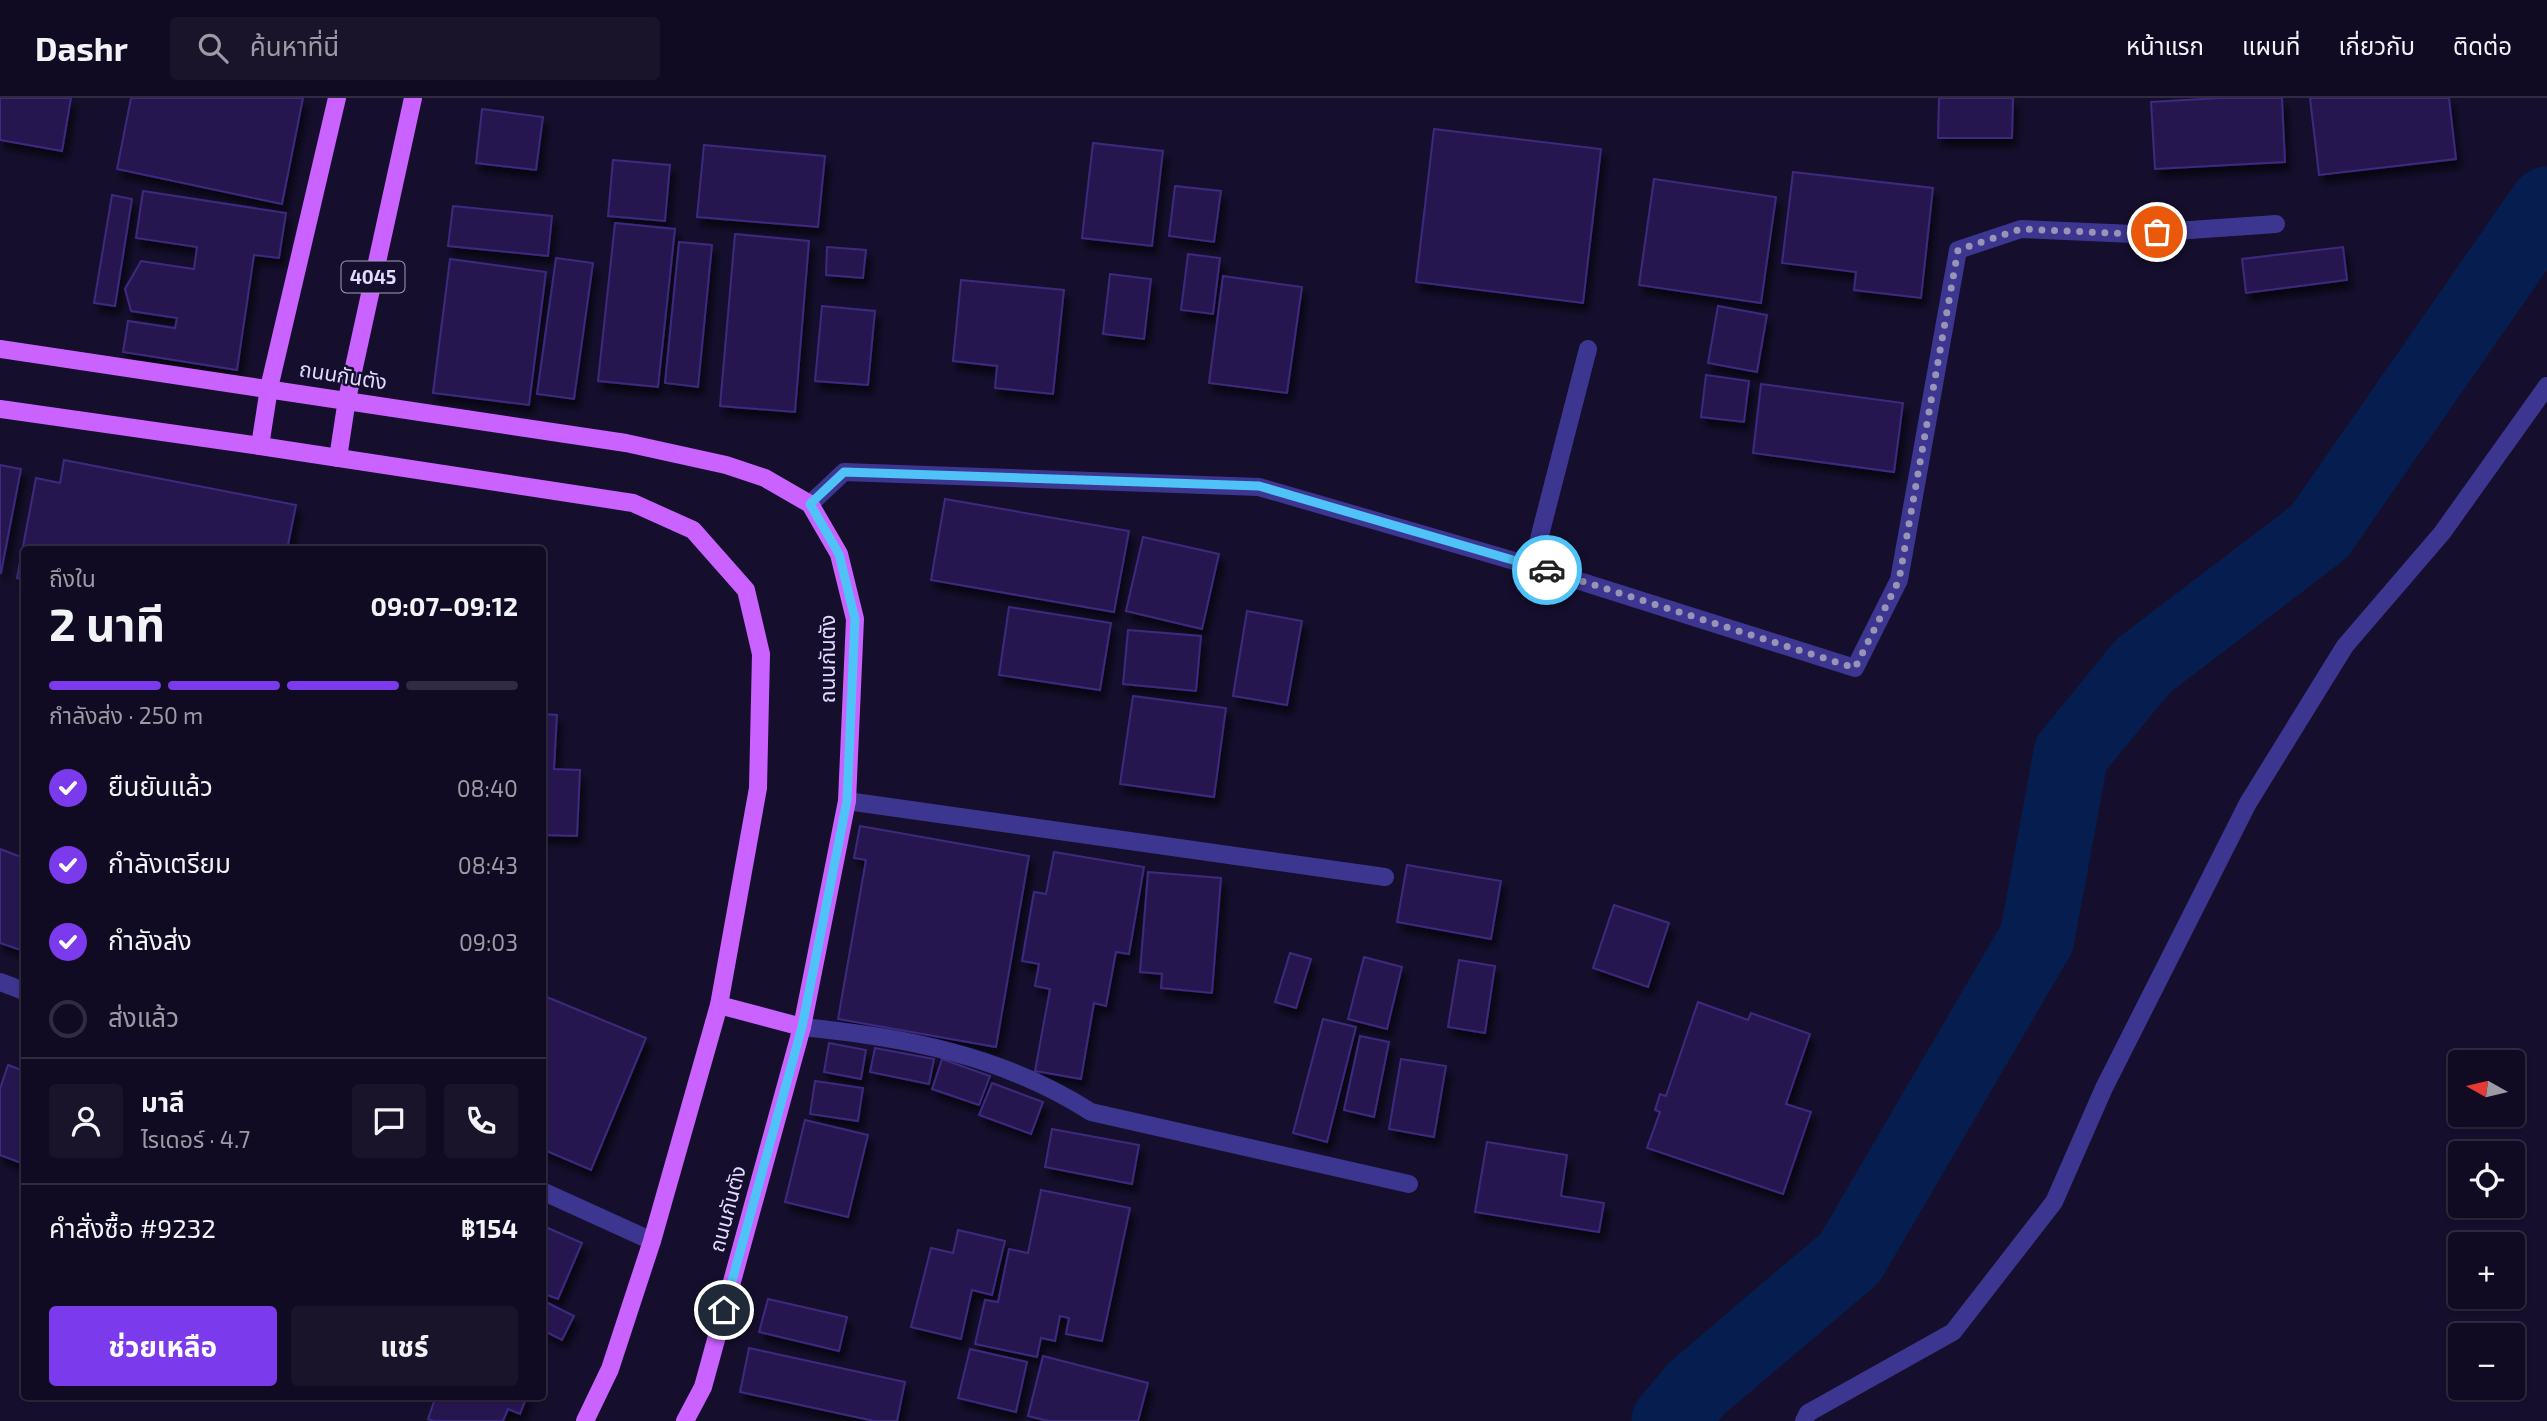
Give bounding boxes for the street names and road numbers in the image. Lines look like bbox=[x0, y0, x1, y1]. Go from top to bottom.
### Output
road number: 4045 bbox=[342, 262, 404, 293]
street label: ถนนกันตัง bbox=[298, 355, 389, 394]
street label: ถนนกันตัง bbox=[814, 615, 839, 703]
street label: ถนนกันตัง bbox=[703, 1163, 750, 1255]

